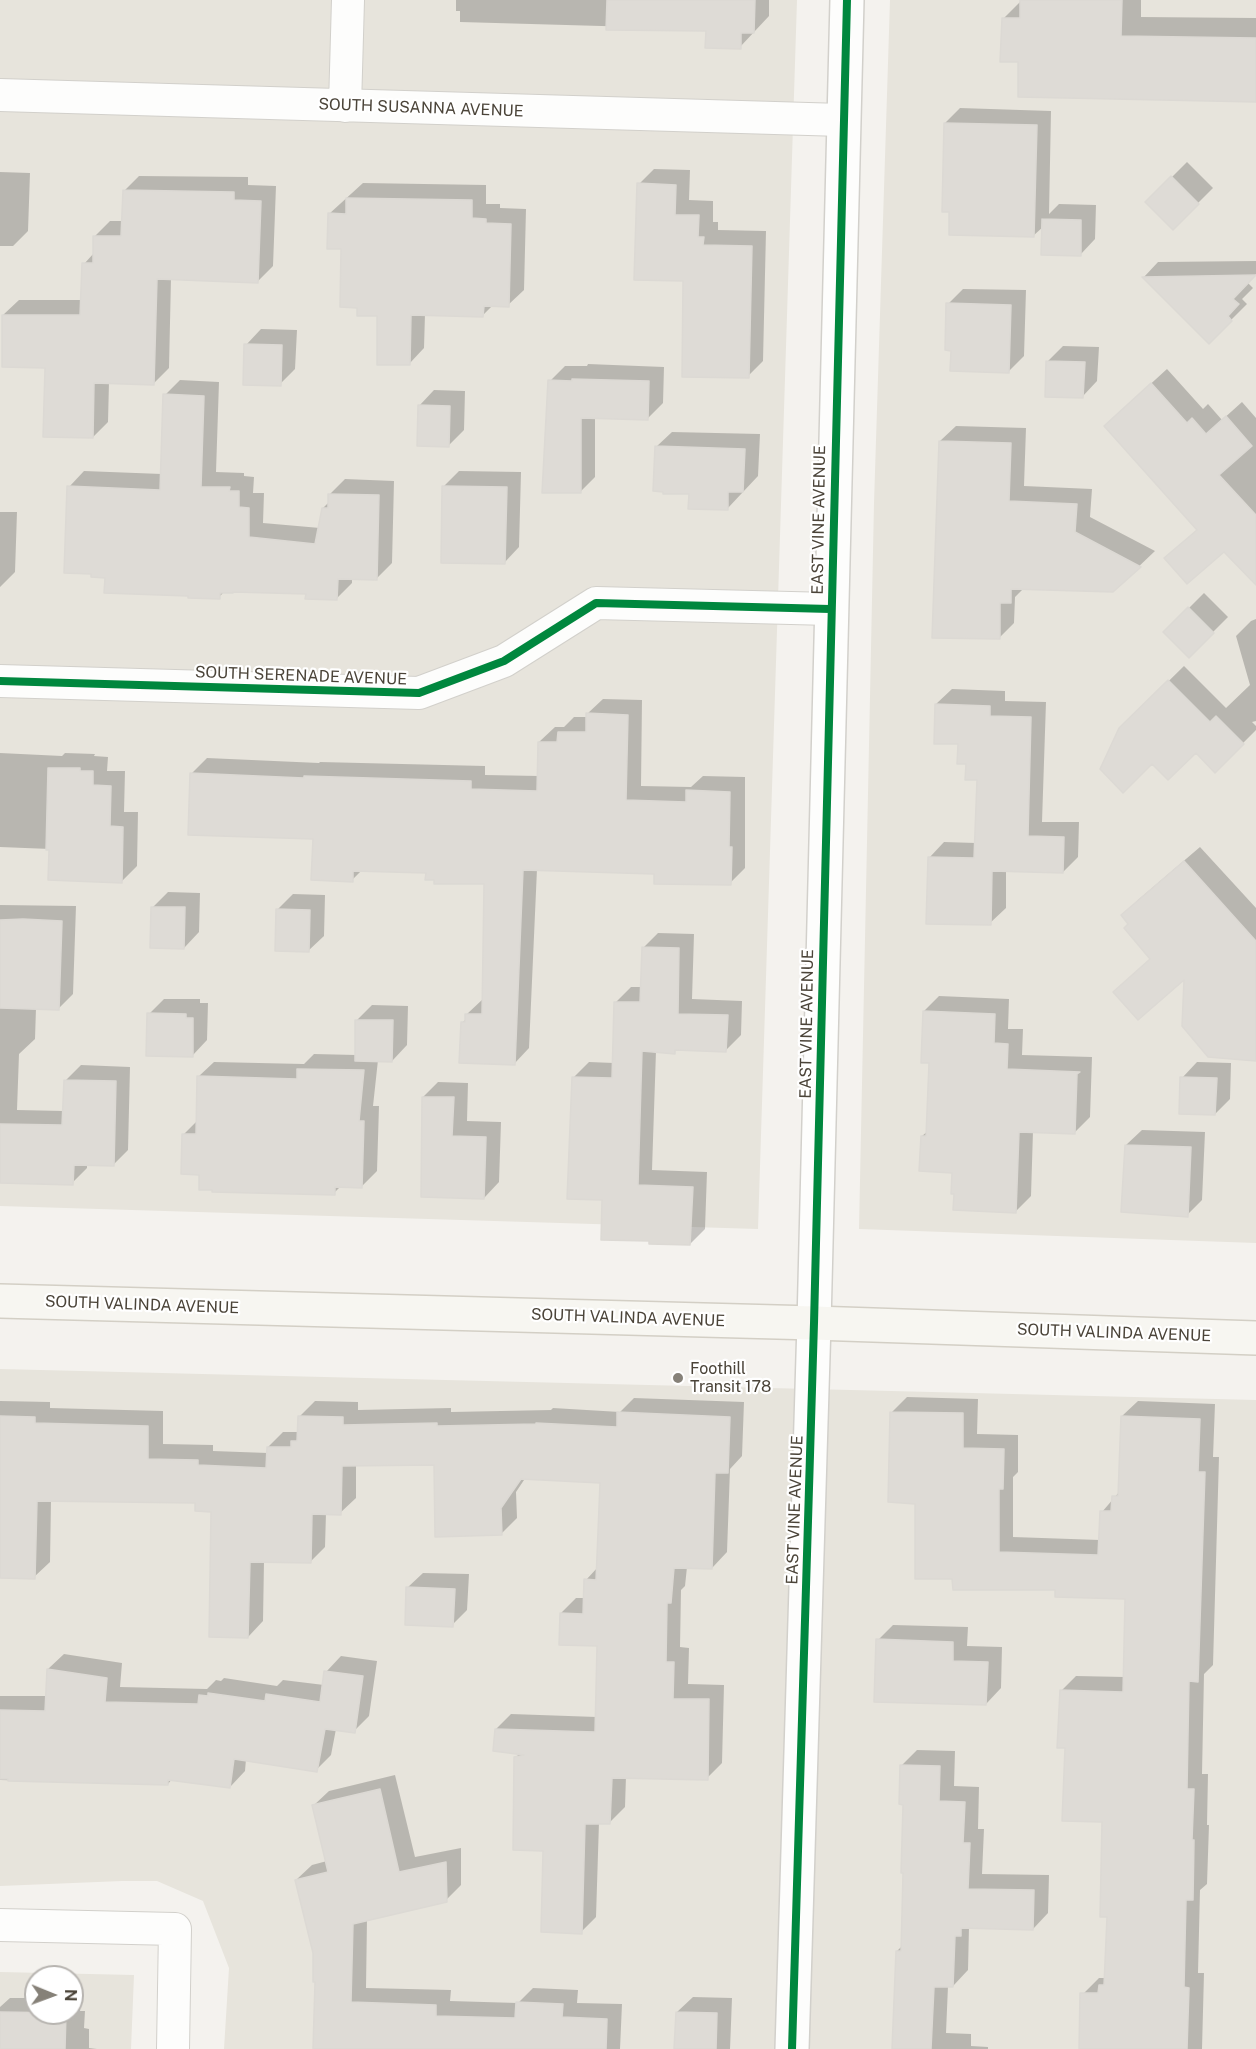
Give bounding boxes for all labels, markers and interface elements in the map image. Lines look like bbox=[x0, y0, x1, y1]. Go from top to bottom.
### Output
street label: SOUTH SUSANNA AVENUE bbox=[318, 95, 524, 121]
street label: EAST VINE AVENUE bbox=[808, 445, 830, 595]
street label: SOUTH SERENADE AVENUE bbox=[195, 663, 407, 689]
street label: EAST VINE AVENUE bbox=[796, 949, 818, 1099]
street label: SOUTH VALINDA AVENUE bbox=[45, 1292, 239, 1318]
street label: SOUTH VALINDA AVENUE bbox=[531, 1305, 725, 1331]
street label: SOUTH VALINDA AVENUE bbox=[1017, 1320, 1211, 1346]
place label: Foothill Transit 178 bbox=[690, 1359, 771, 1397]
marker: Foothill Transit 178 bbox=[671, 1371, 685, 1385]
street label: EAST VINE AVENUE bbox=[783, 1435, 807, 1585]
north arrow bbox=[24, 1965, 84, 2025]
text: N bbox=[61, 1989, 80, 2002]

